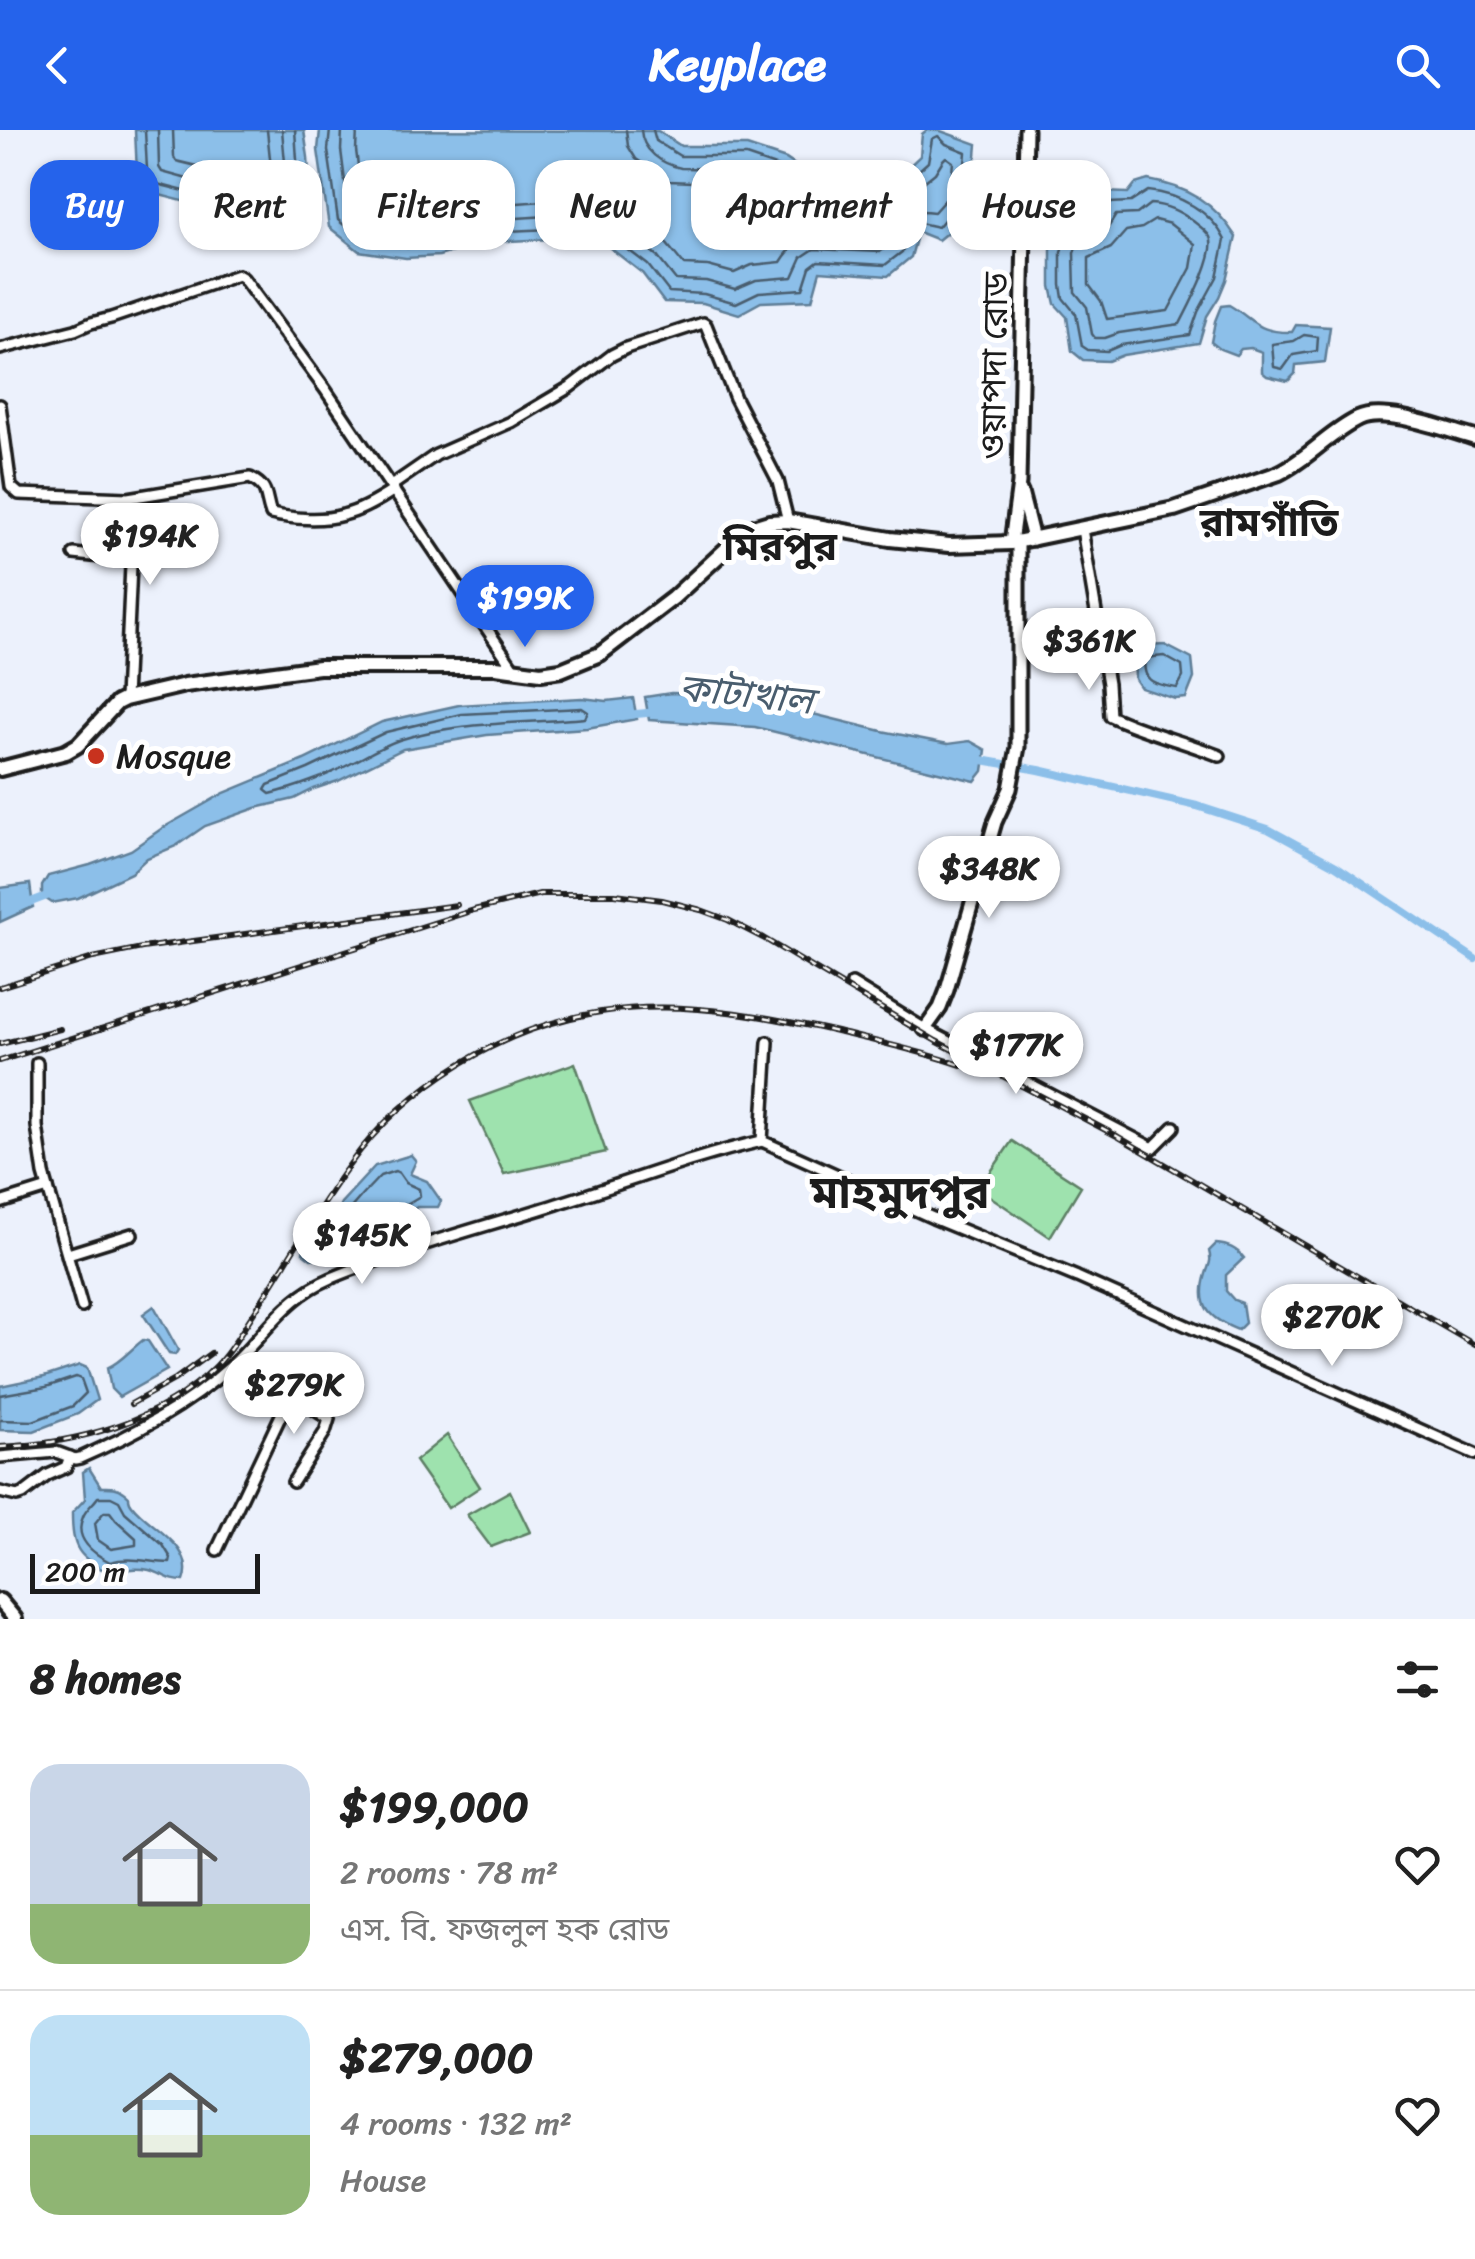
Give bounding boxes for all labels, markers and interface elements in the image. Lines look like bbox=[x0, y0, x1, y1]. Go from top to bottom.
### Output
text: Keyplace bbox=[649, 25, 826, 105]
icon: back bbox=[30, 38, 85, 93]
icon: search bbox=[1390, 38, 1445, 93]
chip: Buy bbox=[30, 160, 159, 250]
chip: Rent bbox=[179, 160, 322, 250]
chip: Filters bbox=[342, 160, 515, 250]
chip: New bbox=[535, 160, 671, 250]
chip: Apartment bbox=[691, 160, 927, 250]
chip: House bbox=[947, 160, 1111, 250]
street label: ওয়াপদা রোড bbox=[961, 271, 1027, 460]
district label: রামগাঁতি bbox=[1199, 487, 1339, 558]
pin: $194K bbox=[80, 503, 220, 588]
text: $194K bbox=[103, 507, 197, 564]
district label: মিরপুর bbox=[722, 511, 838, 582]
pin: $199K bbox=[455, 565, 595, 650]
text: $199K bbox=[478, 569, 572, 626]
pin: $361K bbox=[1019, 608, 1159, 693]
text: $361K bbox=[1044, 612, 1134, 669]
water label: কাটাখাল bbox=[675, 654, 824, 736]
place label: Mosque bbox=[116, 725, 231, 787]
marker: Mosque bbox=[85, 745, 107, 767]
pin: $348K bbox=[919, 836, 1059, 921]
text: $348K bbox=[940, 840, 1038, 897]
pin: $177K bbox=[946, 1012, 1086, 1097]
text: $177K bbox=[970, 1016, 1062, 1073]
district label: মাহমুদপুর bbox=[809, 1153, 991, 1233]
pin: $145K bbox=[292, 1202, 432, 1287]
text: $145K bbox=[315, 1206, 409, 1263]
pin: $270K bbox=[1262, 1284, 1402, 1369]
text: $270K bbox=[1283, 1288, 1381, 1345]
pin: $279K bbox=[224, 1352, 364, 1437]
text: $279K bbox=[245, 1356, 343, 1413]
text: 200 m bbox=[45, 1547, 125, 1596]
scale bar bbox=[30, 1549, 260, 1594]
text: 8 homes bbox=[30, 1642, 181, 1716]
icon: filters bbox=[1390, 1652, 1445, 1707]
text: $199,000 bbox=[340, 1770, 529, 1844]
icon: home bbox=[110, 1804, 230, 1924]
icon: heart bbox=[1390, 1837, 1445, 1892]
text: 2 rooms · 78 m² bbox=[340, 1844, 558, 1901]
text: এস. বি. ফজলুল হক রোড bbox=[340, 1901, 669, 1958]
text: $279,000 bbox=[340, 2021, 533, 2095]
icon: home bbox=[110, 2055, 230, 2175]
icon: heart bbox=[1390, 2088, 1445, 2143]
text: 4 rooms · 132 m² bbox=[340, 2095, 572, 2152]
text: House bbox=[340, 2152, 426, 2209]

